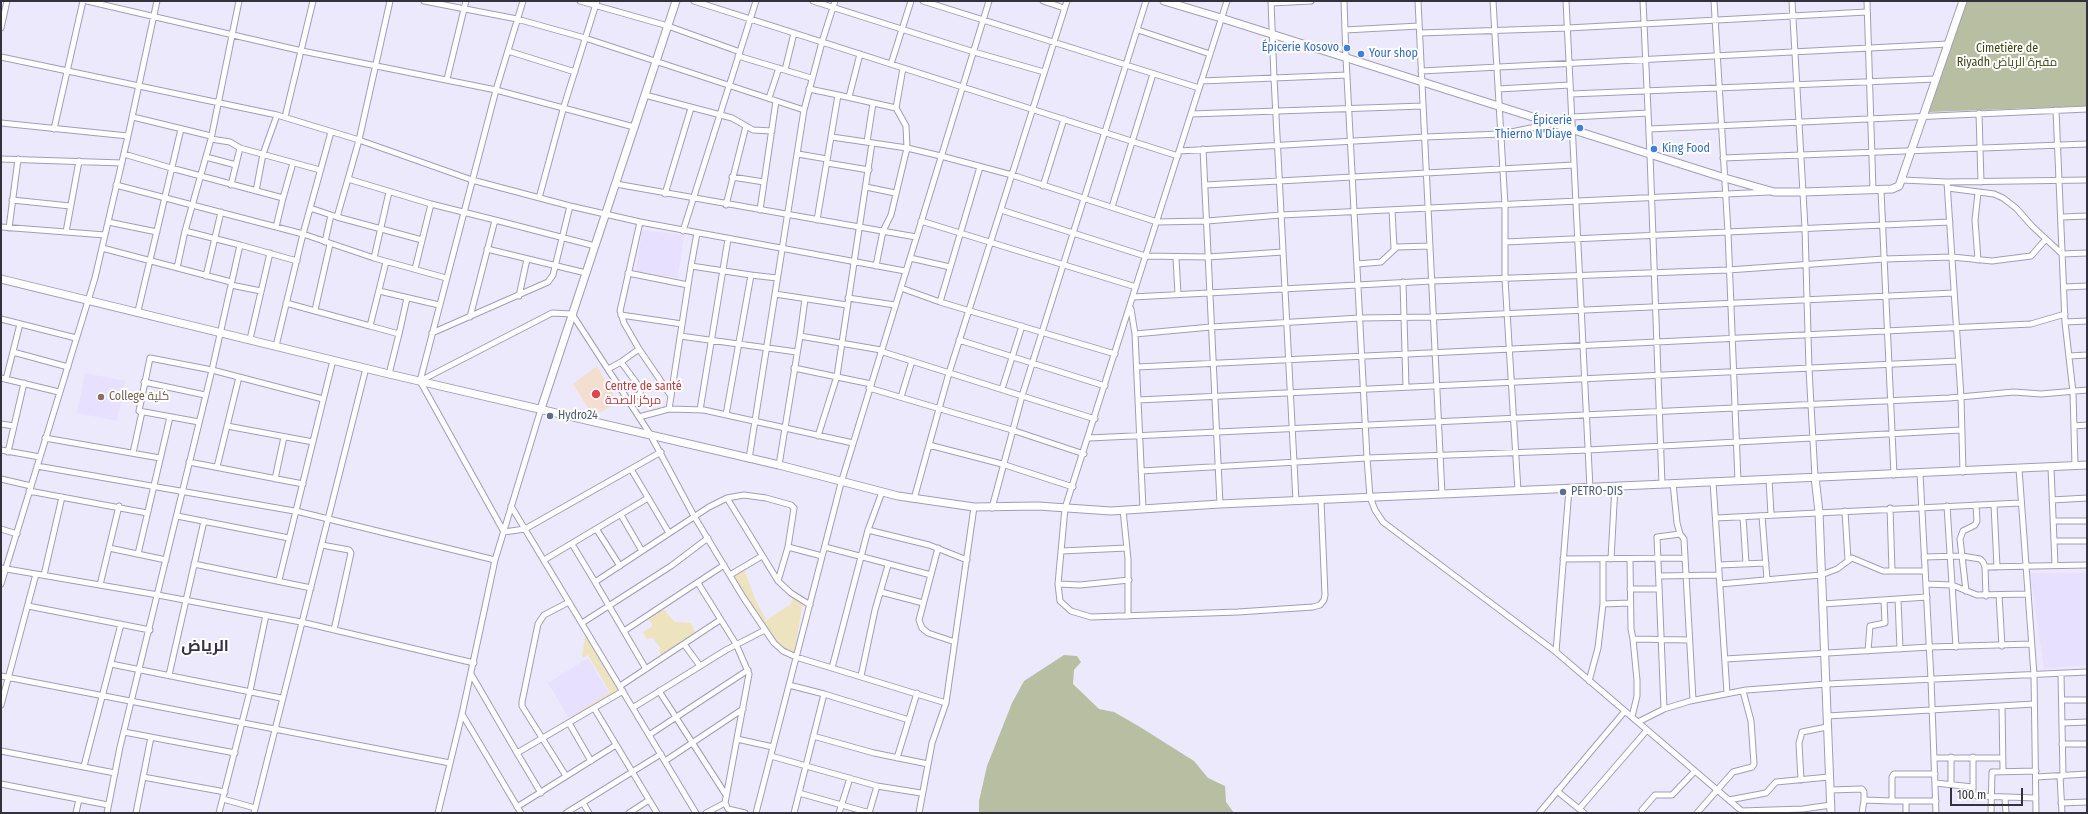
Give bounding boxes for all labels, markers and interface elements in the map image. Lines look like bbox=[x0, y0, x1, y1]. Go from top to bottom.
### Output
place label: Épicerie Kosovo bbox=[1262, 41, 1339, 55]
park label: Cimetière de Riyadh مقبرة الرياض bbox=[1957, 42, 2057, 70]
marker: Épicerie Kosovo bbox=[1342, 43, 1352, 53]
place label: Your shop bbox=[1369, 47, 1418, 61]
marker: Your shop bbox=[1356, 49, 1366, 59]
place label: Épicerie Thierno N'Diaye bbox=[1495, 114, 1572, 142]
marker: Épicerie Thierno N'Diaye bbox=[1575, 123, 1585, 133]
place label: King Food bbox=[1662, 142, 1710, 156]
marker: King Food bbox=[1649, 144, 1659, 154]
place label: Centre de santé مركز الصحة bbox=[605, 380, 682, 408]
marker: Centre de santé مركز الصحة bbox=[590, 388, 602, 400]
place label: College كلية bbox=[109, 390, 169, 404]
marker: College كلية bbox=[96, 392, 106, 402]
place label: Hydro24 bbox=[558, 409, 598, 423]
marker: Hydro24 bbox=[545, 411, 555, 421]
place label: PETRO-DIS bbox=[1571, 485, 1623, 499]
marker: PETRO-DIS bbox=[1558, 487, 1568, 497]
district label: الرياض bbox=[181, 637, 229, 657]
scale bar bbox=[1952, 780, 2025, 806]
text: 100 m bbox=[1957, 788, 1986, 802]

